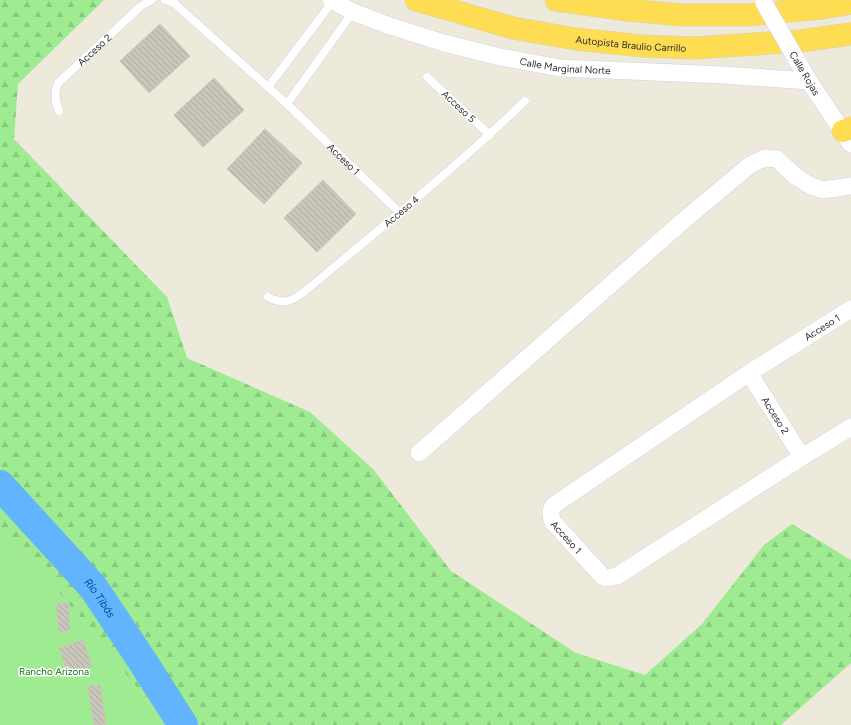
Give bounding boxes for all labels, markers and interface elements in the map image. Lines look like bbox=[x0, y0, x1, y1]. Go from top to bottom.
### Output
street label: Acceso 2 bbox=[75, 31, 114, 69]
street label: Autopista Braulio Carrillo bbox=[575, 33, 687, 55]
street label: Calle Rojas bbox=[786, 49, 823, 98]
street label: Calle Marginal Norte bbox=[519, 55, 612, 77]
street label: Acceso 5 bbox=[439, 87, 479, 125]
street label: Acceso 1 bbox=[325, 141, 362, 178]
street label: Acceso 4 bbox=[381, 193, 422, 230]
street label: Acceso 1 bbox=[802, 311, 843, 344]
street label: Acceso 2 bbox=[759, 394, 792, 437]
street label: Acceso 1 bbox=[548, 518, 584, 556]
water label: Río Tibás bbox=[81, 576, 118, 621]
park label: Rancho Arizona bbox=[19, 665, 89, 678]

